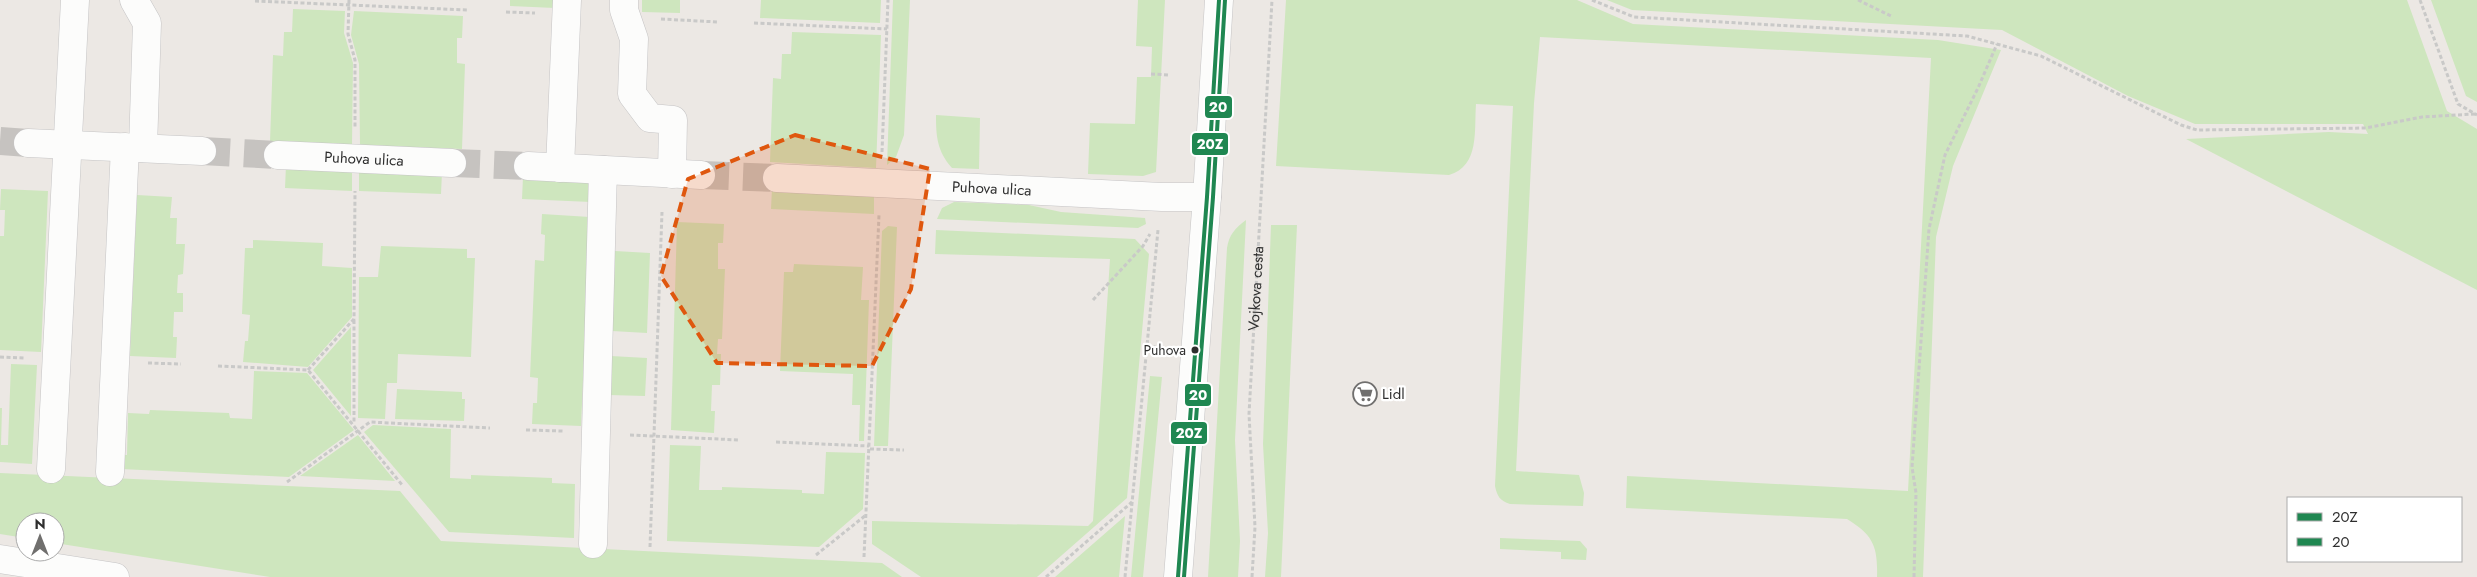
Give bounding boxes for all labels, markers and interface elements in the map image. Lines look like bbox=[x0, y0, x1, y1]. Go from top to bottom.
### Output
line badge: 20 bbox=[1204, 95, 1233, 119]
text: 20 bbox=[1209, 97, 1227, 117]
line badge: 20Z bbox=[1191, 132, 1229, 156]
text: 20Z bbox=[1196, 134, 1224, 154]
street label: Puhova ulica bbox=[324, 146, 404, 172]
street label: Puhova ulica bbox=[951, 176, 1032, 202]
street label: Vojkova cesta bbox=[1243, 245, 1269, 332]
place label: Puhova bbox=[1144, 340, 1186, 360]
marker: Puhova bbox=[1190, 345, 1200, 355]
supermarket icon: Lidl bbox=[1352, 381, 1378, 407]
line badge: 20 bbox=[1184, 383, 1212, 407]
place label: Lidl bbox=[1382, 383, 1405, 405]
text: 20 bbox=[1189, 385, 1207, 405]
line badge: 20Z bbox=[1170, 421, 1208, 445]
text: 20Z bbox=[1175, 423, 1203, 443]
legend bbox=[2287, 497, 2462, 562]
text: 20Z bbox=[2332, 506, 2358, 528]
north arrow bbox=[15, 512, 65, 562]
text: N bbox=[34, 514, 46, 534]
text: 20 bbox=[2332, 531, 2350, 553]

